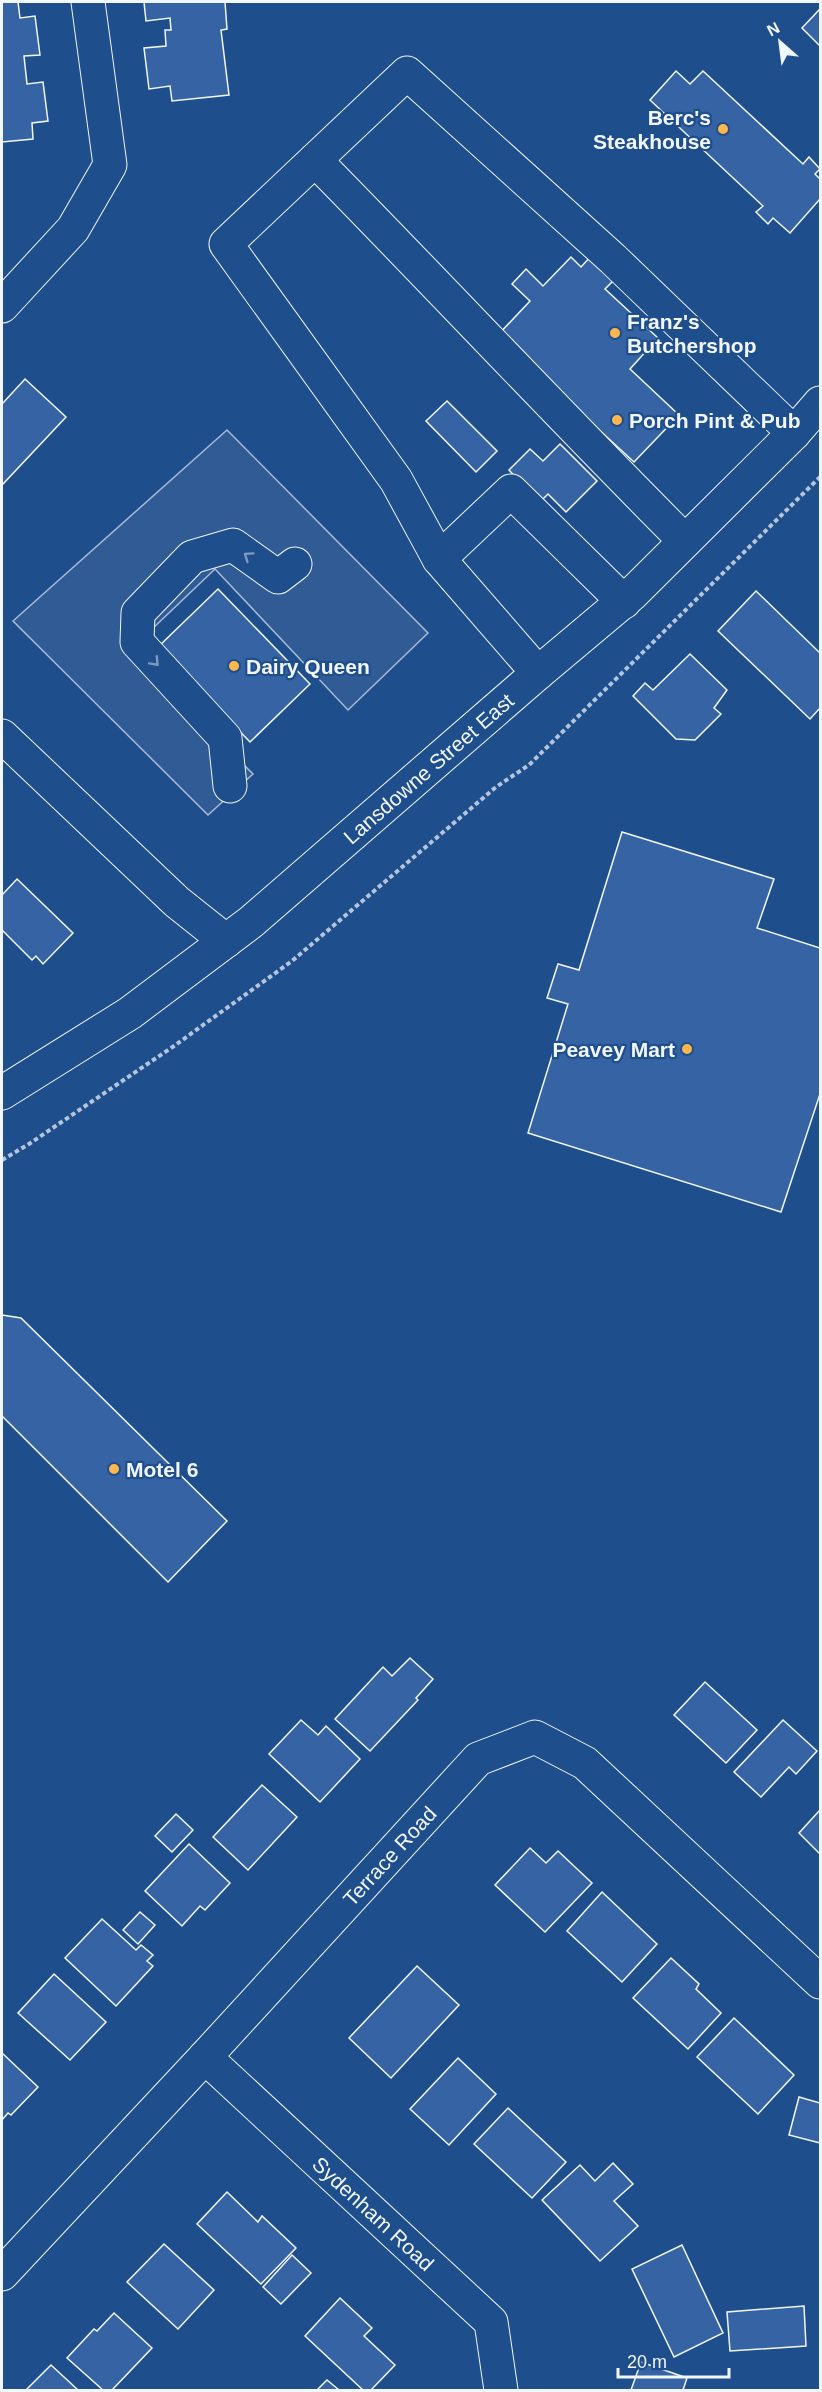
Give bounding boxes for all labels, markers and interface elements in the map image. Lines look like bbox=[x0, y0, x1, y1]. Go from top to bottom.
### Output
north arrow bbox=[750, 12, 810, 72]
text: N bbox=[764, 19, 782, 39]
place label: Berc's Steakhouse bbox=[593, 106, 711, 153]
marker: Berc's Steakhouse bbox=[716, 122, 730, 136]
place label: Franz's Butchershop bbox=[627, 310, 757, 357]
marker: Franz's Butchershop bbox=[608, 326, 622, 340]
place label: Porch Pint & Pub bbox=[629, 409, 801, 432]
marker: Porch Pint & Pub bbox=[610, 413, 624, 427]
one-way arrow bbox=[244, 552, 255, 563]
one-way arrow bbox=[148, 655, 159, 666]
place label: Dairy Queen bbox=[246, 655, 370, 678]
marker: Dairy Queen bbox=[227, 659, 241, 673]
street label: Lansdowne Street East bbox=[339, 688, 518, 848]
place label: Peavey Mart bbox=[552, 1038, 675, 1061]
marker: Peavey Mart bbox=[680, 1042, 694, 1056]
place label: Motel 6 bbox=[126, 1458, 198, 1481]
marker: Motel 6 bbox=[107, 1462, 121, 1476]
street label: Terrace Road bbox=[338, 1802, 440, 1910]
street label: Sydenham Road bbox=[308, 2152, 439, 2275]
scale bar bbox=[618, 2341, 729, 2379]
text: 20 m bbox=[627, 2352, 667, 2372]

